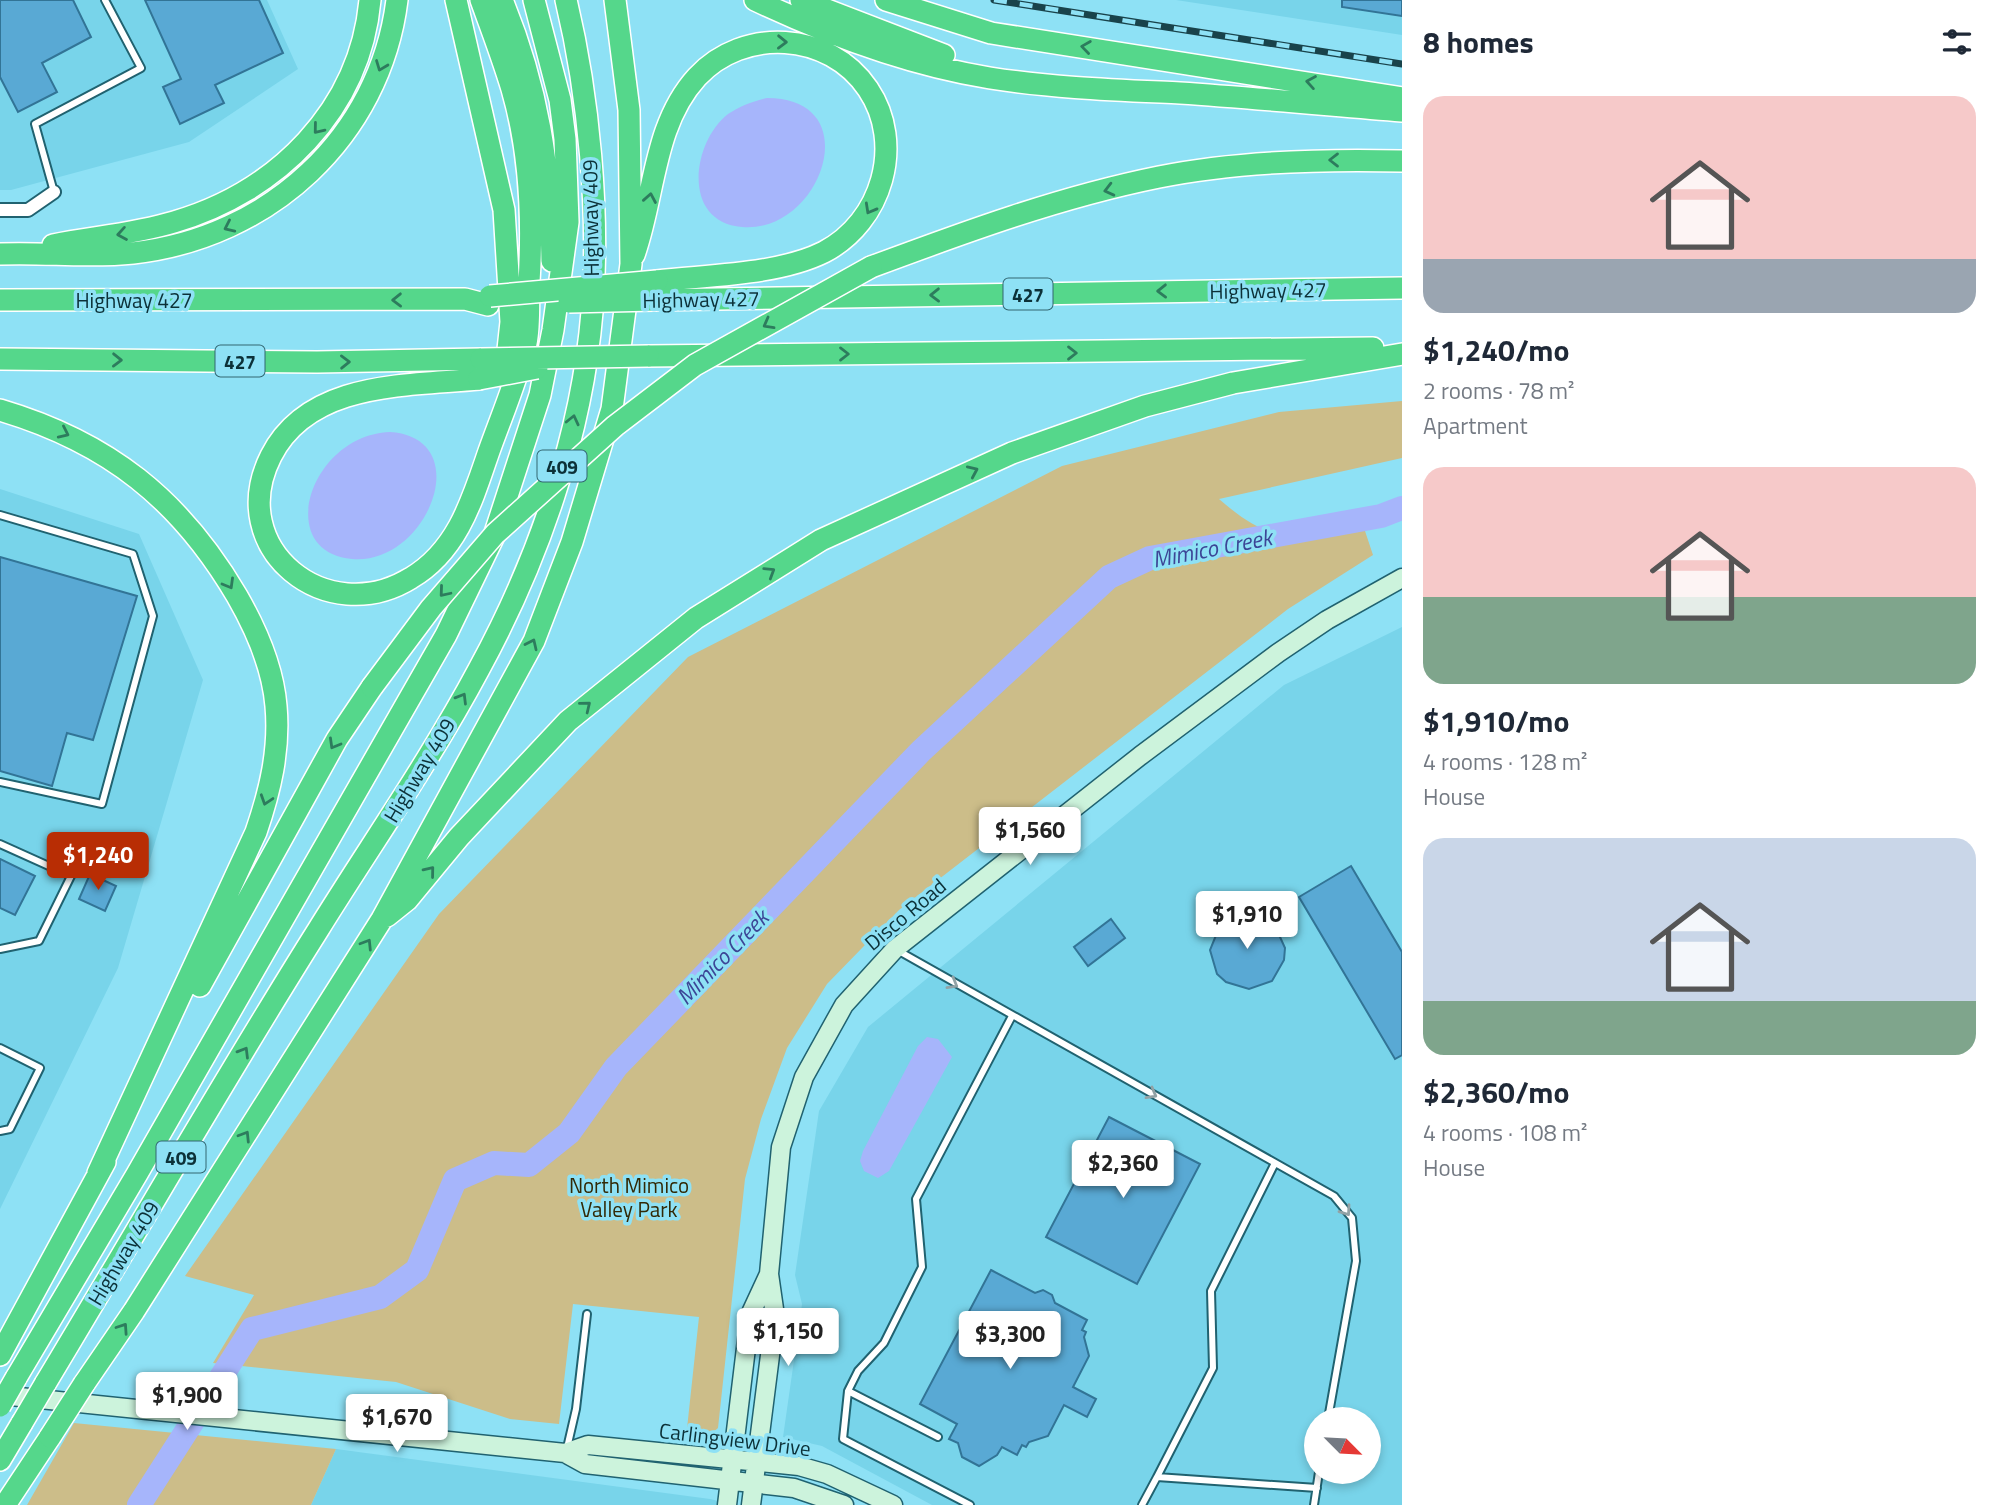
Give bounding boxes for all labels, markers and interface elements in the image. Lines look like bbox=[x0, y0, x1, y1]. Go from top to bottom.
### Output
text: 8 homes bbox=[1423, 19, 1534, 65]
icon: filters bbox=[1938, 23, 1976, 61]
one-way arrow bbox=[778, 34, 788, 50]
one-way arrow bbox=[1080, 40, 1092, 55]
one-way arrow bbox=[375, 59, 389, 71]
one-way arrow bbox=[1305, 75, 1317, 90]
one-way arrow bbox=[313, 122, 326, 134]
icon: home bbox=[1637, 142, 1763, 268]
one-way arrow bbox=[1328, 152, 1339, 168]
street label: Highway 409 bbox=[573, 159, 607, 277]
one-way arrow bbox=[1103, 182, 1115, 196]
one-way arrow bbox=[642, 192, 657, 204]
one-way arrow bbox=[865, 201, 878, 214]
one-way arrow bbox=[224, 219, 236, 233]
one-way arrow bbox=[116, 226, 128, 241]
street label: Highway 427 bbox=[1209, 273, 1327, 307]
road number: 427 bbox=[1004, 278, 1052, 310]
street label: Highway 427 bbox=[642, 282, 760, 316]
one-way arrow bbox=[1157, 283, 1167, 299]
street label: Highway 427 bbox=[75, 284, 193, 316]
one-way arrow bbox=[929, 287, 940, 303]
one-way arrow bbox=[391, 292, 401, 308]
one-way arrow bbox=[763, 316, 776, 329]
text: $1,240/mo bbox=[1423, 327, 1569, 373]
one-way arrow bbox=[1066, 345, 1077, 360]
road number: 427 bbox=[216, 346, 264, 376]
one-way arrow bbox=[839, 346, 850, 362]
one-way arrow bbox=[112, 352, 123, 368]
one-way arrow bbox=[339, 354, 350, 369]
text: 2 rooms · 78 m² bbox=[1423, 373, 1574, 408]
text: Apartment bbox=[1423, 408, 1528, 443]
one-way arrow bbox=[565, 414, 579, 426]
one-way arrow bbox=[57, 424, 69, 438]
road number: 409 bbox=[538, 450, 586, 481]
one-way arrow bbox=[966, 465, 978, 479]
icon: home bbox=[1637, 513, 1763, 639]
water label: Mimico Creek bbox=[1149, 519, 1277, 577]
one-way arrow bbox=[762, 567, 775, 580]
one-way arrow bbox=[221, 576, 234, 589]
one-way arrow bbox=[440, 584, 452, 597]
one-way arrow bbox=[524, 639, 538, 651]
one-way arrow bbox=[454, 693, 467, 706]
text: $1,910/mo bbox=[1423, 698, 1569, 744]
one-way arrow bbox=[578, 702, 591, 714]
street label: Highway 409 bbox=[375, 712, 463, 828]
one-way arrow bbox=[329, 737, 342, 750]
text: 4 rooms · 128 m² bbox=[1423, 744, 1587, 779]
text: House bbox=[1423, 779, 1485, 814]
one-way arrow bbox=[260, 794, 275, 806]
pin: $1,560 bbox=[973, 808, 1087, 867]
text: $1,560 bbox=[995, 812, 1065, 847]
pin: $1,240 bbox=[41, 832, 155, 892]
text: $1,240 bbox=[63, 837, 133, 872]
one-way arrow bbox=[422, 867, 435, 879]
street label: Disco Road bbox=[857, 870, 953, 958]
icon: home bbox=[1637, 884, 1763, 1010]
pin: $1,910 bbox=[1190, 892, 1304, 951]
text: $1,910 bbox=[1212, 896, 1282, 931]
water label: Mimico Creek bbox=[667, 899, 778, 1013]
one-way arrow bbox=[358, 938, 371, 951]
one-way arrow bbox=[946, 976, 959, 989]
one-way arrow bbox=[236, 1047, 249, 1060]
text: $2,360/mo bbox=[1423, 1069, 1569, 1115]
one-way arrow bbox=[1145, 1086, 1157, 1100]
text: 4 rooms · 108 m² bbox=[1423, 1115, 1587, 1150]
one-way arrow bbox=[237, 1131, 249, 1144]
pin: $2,360 bbox=[1066, 1140, 1180, 1200]
road number: 409 bbox=[156, 1142, 206, 1172]
text: $2,360 bbox=[1088, 1145, 1158, 1180]
text: House bbox=[1423, 1150, 1485, 1185]
park label: North Mimico Valley Park bbox=[569, 1169, 689, 1225]
street label: Highway 409 bbox=[79, 1195, 167, 1311]
one-way arrow bbox=[1338, 1203, 1350, 1216]
pin: $1,150 bbox=[731, 1308, 845, 1368]
pin: $3,300 bbox=[953, 1312, 1067, 1371]
text: $1,150 bbox=[753, 1313, 823, 1348]
text: $3,300 bbox=[975, 1316, 1045, 1351]
one-way arrow bbox=[115, 1323, 127, 1336]
pin: $1,900 bbox=[130, 1372, 244, 1432]
text: $1,900 bbox=[152, 1377, 222, 1412]
pin: $1,670 bbox=[340, 1394, 454, 1454]
text: $1,670 bbox=[362, 1399, 432, 1434]
north arrow bbox=[1304, 1407, 1381, 1484]
map controls bbox=[1304, 1407, 1381, 1484]
street label: Carlingview Drive bbox=[657, 1414, 813, 1464]

